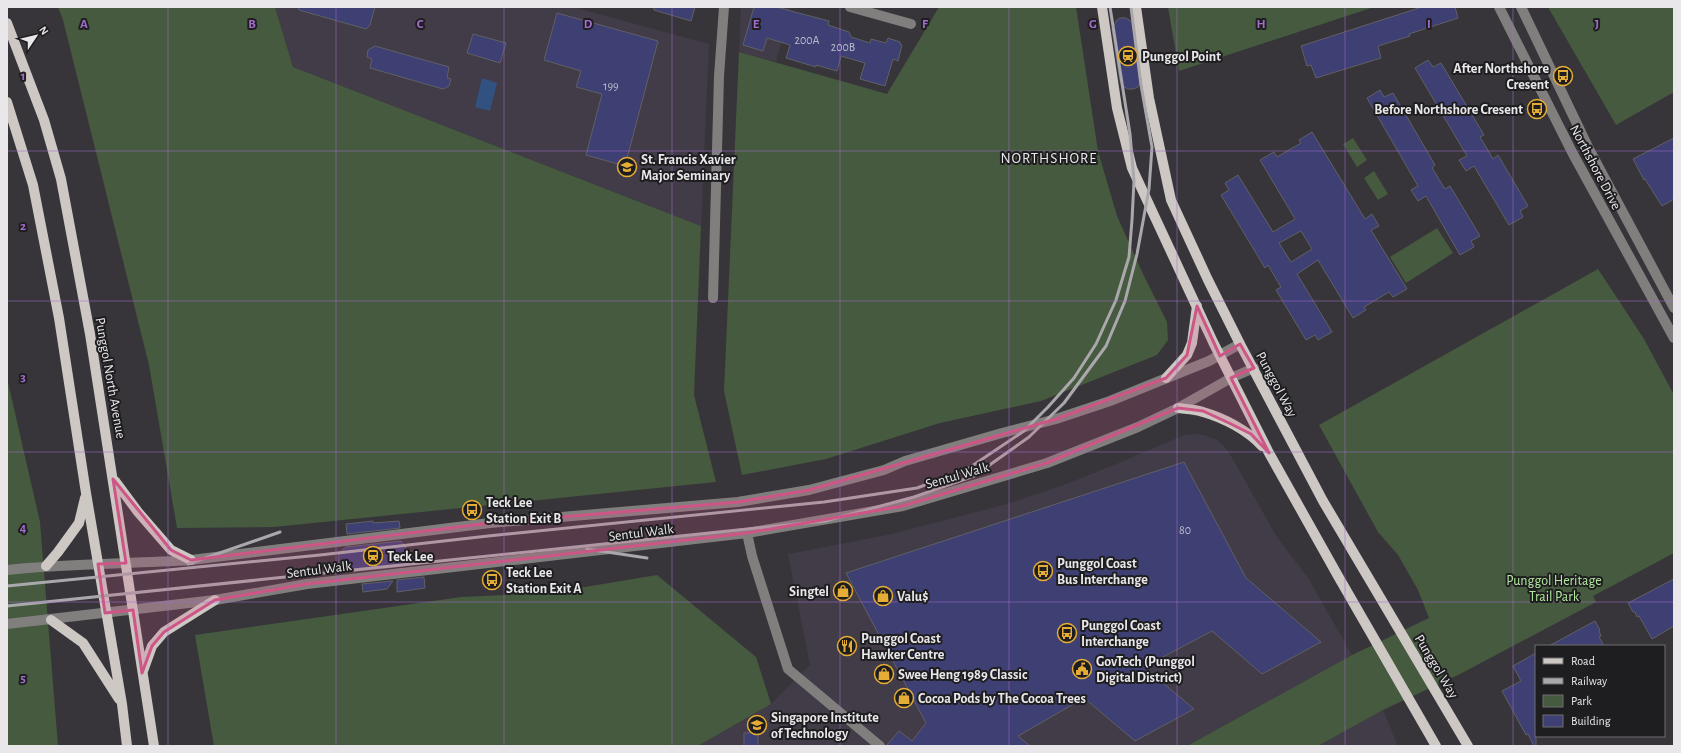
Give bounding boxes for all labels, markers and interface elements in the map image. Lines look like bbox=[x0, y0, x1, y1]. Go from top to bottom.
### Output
north arrow bbox=[16, 16, 56, 56]
text: A bbox=[80, 18, 88, 31]
text: B bbox=[248, 18, 256, 31]
text: C bbox=[417, 18, 424, 31]
text: D bbox=[584, 18, 593, 31]
text: E bbox=[753, 18, 760, 31]
text: F bbox=[922, 18, 929, 31]
text: G bbox=[1089, 18, 1097, 31]
text: H bbox=[1256, 18, 1266, 31]
text: I bbox=[1427, 18, 1431, 31]
text: J bbox=[1595, 18, 1599, 31]
text: N bbox=[37, 24, 50, 37]
house number: 200A bbox=[794, 34, 820, 46]
house number: 200B bbox=[831, 41, 855, 53]
station icon: Punggol Point bbox=[1117, 45, 1139, 67]
place label: Punggol Point bbox=[1142, 50, 1221, 64]
place label: After Northshore Cresent bbox=[1453, 62, 1549, 92]
bus stop icon: After Northshore Cresent bbox=[1552, 65, 1574, 87]
text: 1 bbox=[21, 70, 25, 83]
house number: 199 bbox=[603, 80, 619, 92]
bus stop icon: Before Northshore Cresent bbox=[1526, 98, 1548, 120]
place label: Before Northshore Cresent bbox=[1374, 103, 1523, 117]
street label: Northshore Drive bbox=[1567, 123, 1623, 212]
district label: NORTHSHORE bbox=[1000, 151, 1098, 166]
place label: St. Francis Xavier Major Seminary bbox=[641, 153, 736, 183]
school or university icon: St. Francis Xavier Major Seminary bbox=[616, 156, 638, 178]
text: 2 bbox=[20, 220, 26, 233]
street label: Punggol North Avenue bbox=[92, 316, 128, 440]
street label: Punggol Way bbox=[1253, 350, 1299, 419]
text: 3 bbox=[20, 371, 26, 384]
street label: Sentul Walk bbox=[924, 460, 991, 492]
place label: Teck Lee Station Exit B bbox=[486, 496, 561, 526]
bus stop icon: Teck Lee Station Exit B bbox=[461, 499, 483, 521]
text: 4 bbox=[20, 522, 27, 535]
street label: Sentul Walk bbox=[608, 522, 675, 544]
house number: 80 bbox=[1179, 524, 1191, 536]
station icon: Teck Lee bbox=[362, 545, 384, 567]
place label: Teck Lee bbox=[387, 550, 434, 564]
place label: Punggol Coast Bus Interchange bbox=[1057, 557, 1148, 587]
street label: Sentul Walk bbox=[286, 559, 353, 581]
bus stop icon: Punggol Coast Bus Interchange bbox=[1032, 560, 1054, 582]
place label: Teck Lee Station Exit A bbox=[506, 566, 582, 596]
bus stop icon: Teck Lee Station Exit A bbox=[481, 569, 503, 591]
park label: Punggol Heritage Trail Park bbox=[1506, 574, 1602, 604]
shop icon: Singtel bbox=[832, 580, 854, 602]
place label: Singtel bbox=[789, 585, 829, 599]
shop icon: Valu$ bbox=[872, 585, 894, 607]
place label: Valu$ bbox=[897, 590, 928, 604]
place label: Punggol Coast Interchange bbox=[1081, 619, 1161, 649]
bus stop icon: Punggol Coast Interchange bbox=[1056, 622, 1078, 644]
place label: Punggol Coast Hawker Centre bbox=[861, 632, 945, 662]
street label: Punggol Way bbox=[1412, 632, 1461, 701]
restaurant icon: Punggol Coast Hawker Centre bbox=[836, 635, 858, 657]
legend bbox=[1535, 645, 1665, 737]
place label: GovTech (Punggol Digital District) bbox=[1096, 655, 1195, 685]
text: Road bbox=[1571, 655, 1595, 667]
public building icon: GovTech (Punggol Digital District) bbox=[1071, 658, 1093, 680]
shop icon: Swee Heng 1989 Classic bbox=[873, 663, 895, 685]
place label: Swee Heng 1989 Classic bbox=[898, 668, 1028, 682]
text: 5 bbox=[20, 672, 26, 685]
text: Railway bbox=[1571, 675, 1607, 688]
shop icon: Cocoa Pods by The Cocoa Trees bbox=[893, 687, 915, 709]
place label: Cocoa Pods by The Cocoa Trees bbox=[918, 692, 1086, 706]
text: Park bbox=[1571, 695, 1592, 707]
place label: Singapore Institute of Technology bbox=[771, 711, 879, 741]
school or university icon: Singapore Institute of Technology bbox=[746, 714, 768, 736]
text: Building bbox=[1571, 715, 1611, 727]

